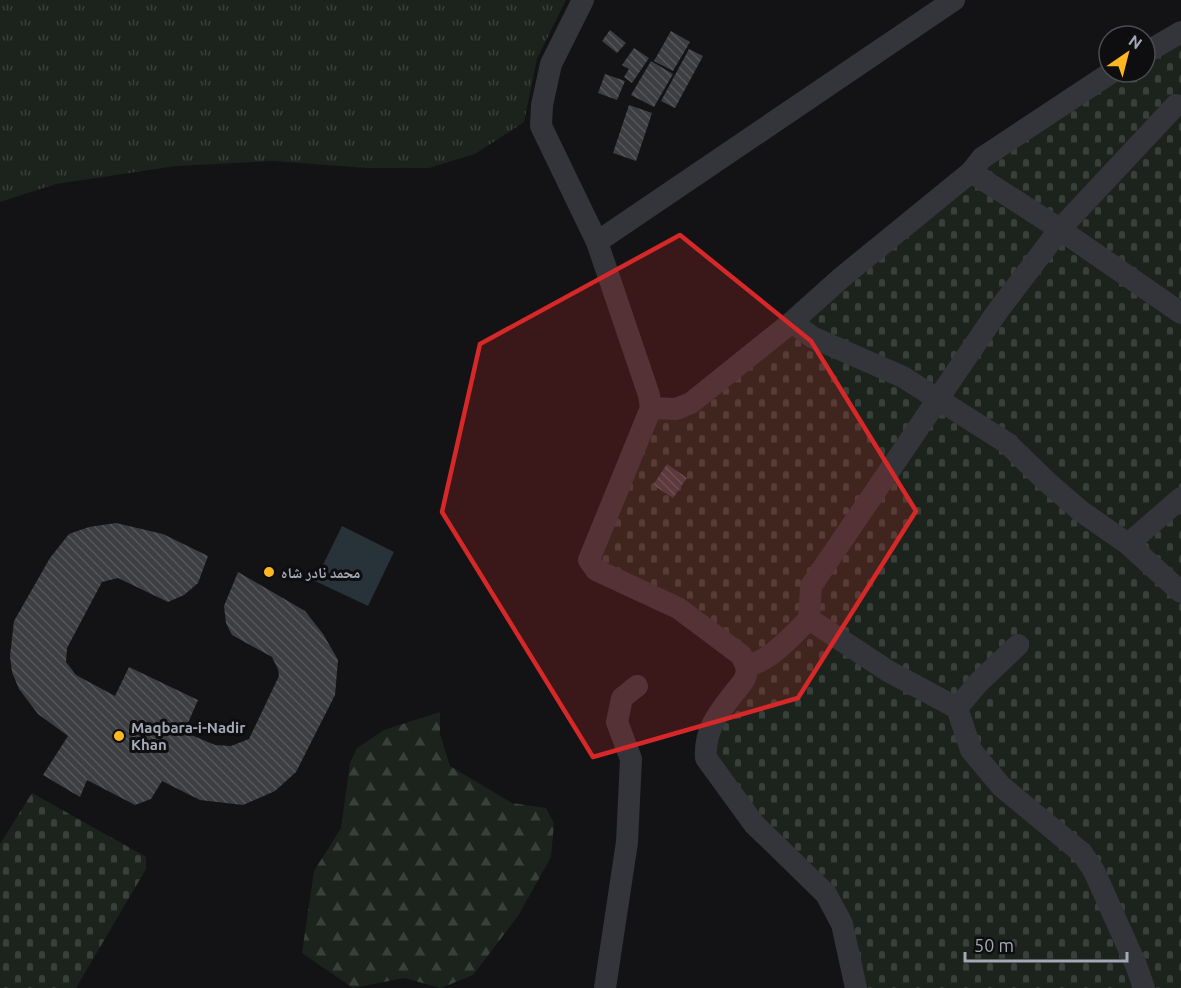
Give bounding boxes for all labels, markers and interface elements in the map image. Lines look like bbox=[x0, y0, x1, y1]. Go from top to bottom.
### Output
north arrow bbox=[1097, 24, 1157, 84]
text: N bbox=[1126, 31, 1146, 53]
place label: محمد نادر شاه bbox=[281, 564, 360, 581]
marker: محمد نادر شاه bbox=[262, 565, 276, 579]
place label: Maqbara-i-Nadir Khan bbox=[131, 719, 246, 753]
marker: Maqbara-i-Nadir Khan bbox=[112, 729, 126, 743]
scale bar bbox=[965, 925, 1127, 963]
text: 50 m bbox=[974, 935, 1014, 955]

